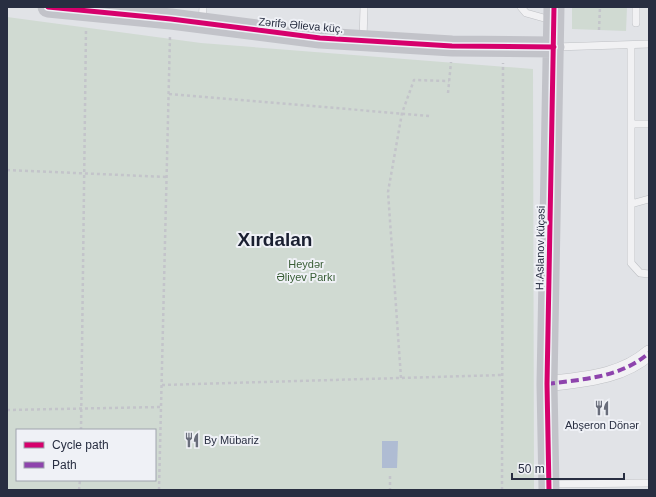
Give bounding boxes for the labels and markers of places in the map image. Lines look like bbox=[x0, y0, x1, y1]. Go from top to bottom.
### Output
restaurant icon: Abşeron Dönər bbox=[593, 399, 611, 417]
place label: Abşeron Dönər bbox=[565, 419, 639, 431]
restaurant icon: By Mübariz bbox=[183, 431, 201, 449]
place label: By Mübariz bbox=[204, 434, 259, 446]

